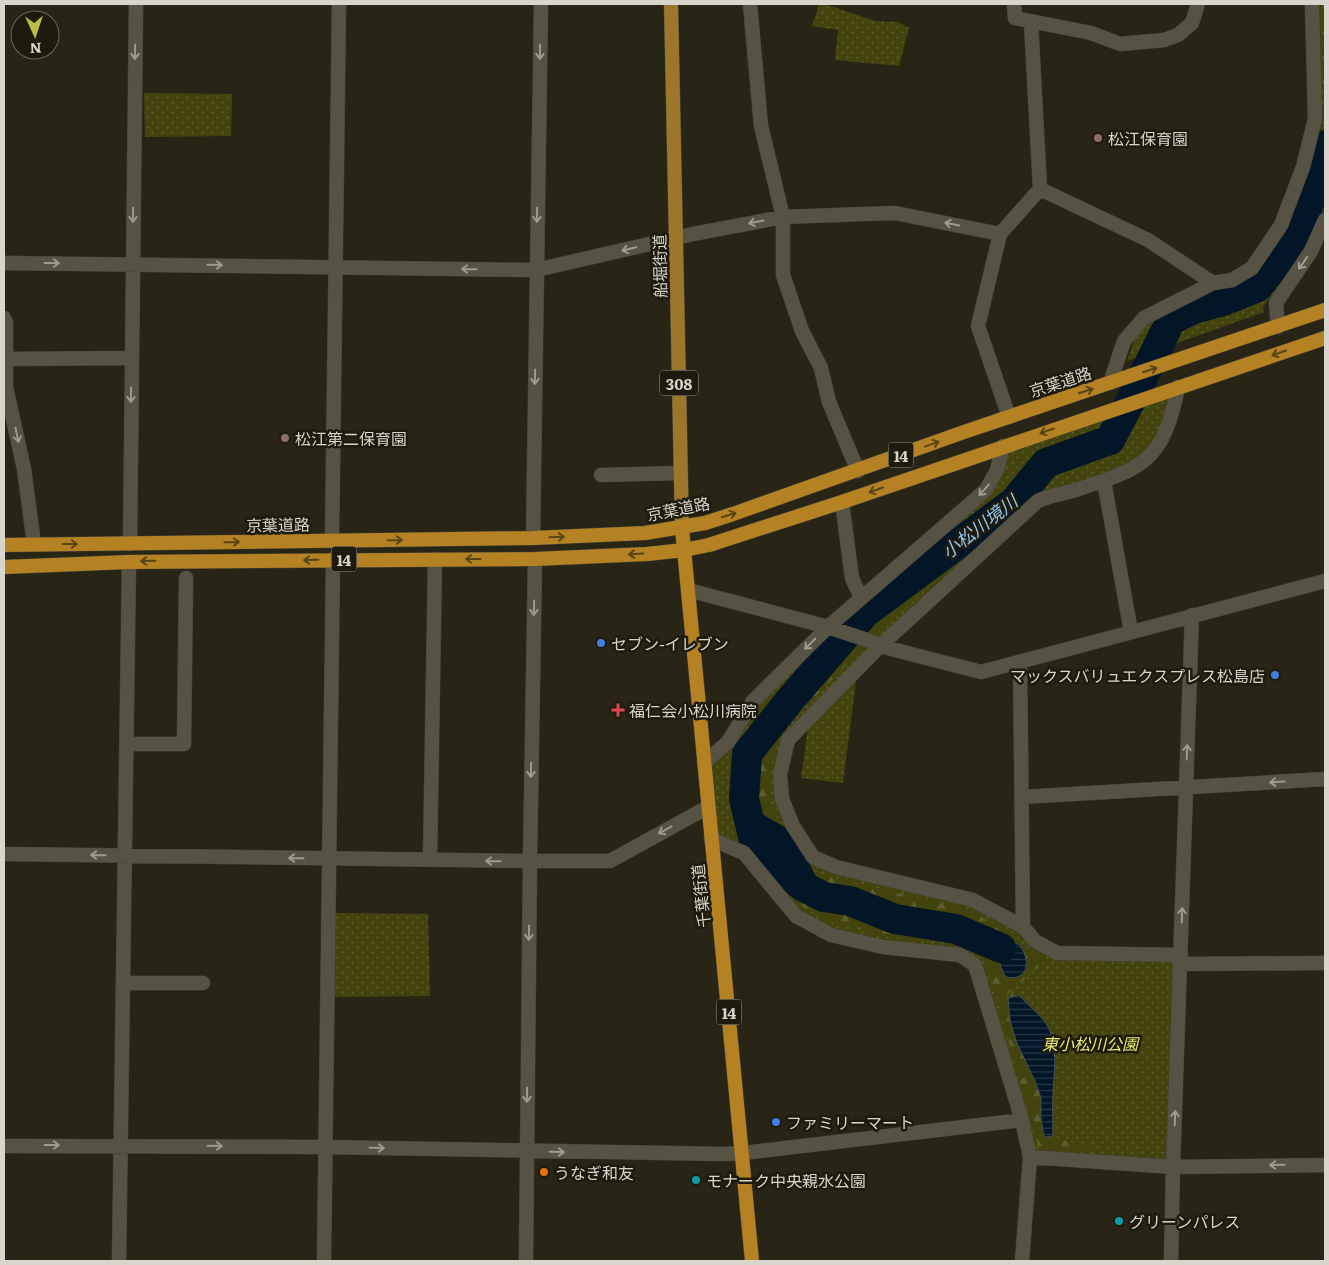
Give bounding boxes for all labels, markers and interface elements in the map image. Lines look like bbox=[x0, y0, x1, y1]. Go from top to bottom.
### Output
north arrow bbox=[10, 10, 60, 60]
text: N bbox=[29, 39, 42, 59]
one-way arrow bbox=[130, 44, 140, 60]
one-way arrow bbox=[535, 44, 545, 60]
place label: 松江保育園 bbox=[1108, 126, 1188, 150]
marker: 松江保育園 bbox=[1092, 132, 1104, 144]
one-way arrow bbox=[128, 206, 138, 223]
one-way arrow bbox=[533, 207, 542, 223]
one-way arrow bbox=[749, 218, 765, 227]
one-way arrow bbox=[945, 219, 961, 228]
street label: 船堀街道 bbox=[646, 234, 672, 298]
one-way arrow bbox=[621, 245, 637, 254]
one-way arrow bbox=[1298, 256, 1308, 270]
one-way arrow bbox=[44, 258, 60, 268]
one-way arrow bbox=[206, 260, 223, 270]
one-way arrow bbox=[461, 264, 478, 274]
one-way arrow bbox=[1272, 349, 1287, 358]
street label: 京葉道路 bbox=[1026, 360, 1094, 402]
one-way arrow bbox=[1142, 364, 1158, 374]
one-way arrow bbox=[530, 369, 540, 385]
road number: 308 bbox=[660, 370, 698, 396]
one-way arrow bbox=[126, 386, 136, 403]
one-way arrow bbox=[1077, 386, 1093, 396]
place label: 松江第二保育園 bbox=[295, 426, 407, 450]
one-way arrow bbox=[13, 427, 22, 443]
one-way arrow bbox=[1039, 427, 1055, 437]
marker: 松江第二保育園 bbox=[279, 432, 291, 444]
one-way arrow bbox=[924, 439, 939, 448]
road number: 14 bbox=[888, 442, 914, 468]
one-way arrow bbox=[978, 483, 989, 496]
one-way arrow bbox=[869, 486, 885, 495]
water label: 小松川境川 bbox=[935, 486, 1024, 564]
street label: 京葉道路 bbox=[644, 490, 712, 526]
one-way arrow bbox=[721, 510, 737, 520]
street label: 京葉道路 bbox=[246, 511, 310, 537]
one-way arrow bbox=[549, 532, 565, 541]
one-way arrow bbox=[386, 535, 403, 545]
one-way arrow bbox=[224, 537, 240, 547]
one-way arrow bbox=[62, 539, 78, 549]
road number: 14 bbox=[332, 546, 356, 572]
one-way arrow bbox=[628, 550, 644, 559]
one-way arrow bbox=[466, 554, 482, 564]
one-way arrow bbox=[303, 555, 320, 565]
one-way arrow bbox=[141, 557, 157, 566]
one-way arrow bbox=[529, 599, 539, 615]
place label: セブン-イレブン bbox=[611, 631, 729, 655]
marker: セブン-イレブン bbox=[595, 637, 607, 649]
one-way arrow bbox=[804, 638, 816, 651]
place label: マックスバリュエクスプレス松島店 bbox=[1010, 663, 1265, 687]
marker: マックスバリュエクスプレス松島店 bbox=[1269, 669, 1281, 681]
place label: 福仁会小松川病院 bbox=[629, 698, 757, 722]
marker: 福仁会小松川病院 bbox=[611, 703, 625, 717]
one-way arrow bbox=[1182, 745, 1192, 761]
one-way arrow bbox=[527, 762, 536, 778]
one-way arrow bbox=[1269, 777, 1285, 786]
one-way arrow bbox=[658, 825, 673, 835]
one-way arrow bbox=[91, 850, 107, 860]
one-way arrow bbox=[288, 853, 304, 863]
one-way arrow bbox=[485, 856, 502, 866]
street label: 千葉街道 bbox=[685, 863, 715, 929]
one-way arrow bbox=[1177, 907, 1187, 924]
one-way arrow bbox=[524, 924, 534, 940]
road number: 14 bbox=[716, 1000, 742, 1024]
park label: 東小松川公園 bbox=[1042, 1031, 1140, 1055]
one-way arrow bbox=[522, 1086, 532, 1103]
place label: ファミリーマート bbox=[786, 1110, 914, 1134]
one-way arrow bbox=[1170, 1110, 1180, 1126]
marker: ファミリーマート bbox=[770, 1116, 782, 1128]
one-way arrow bbox=[44, 1140, 60, 1150]
one-way arrow bbox=[206, 1141, 223, 1151]
one-way arrow bbox=[369, 1143, 385, 1153]
one-way arrow bbox=[549, 1147, 565, 1156]
place label: うなぎ和友 bbox=[554, 1160, 634, 1184]
one-way arrow bbox=[1269, 1161, 1285, 1170]
marker: うなぎ和友 bbox=[538, 1166, 550, 1178]
place label: モナーク中央親水公園 bbox=[706, 1168, 866, 1192]
marker: モナーク中央親水公園 bbox=[690, 1174, 702, 1186]
place label: グリーンパレス bbox=[1129, 1209, 1240, 1233]
marker: グリーンパレス bbox=[1113, 1215, 1125, 1227]

